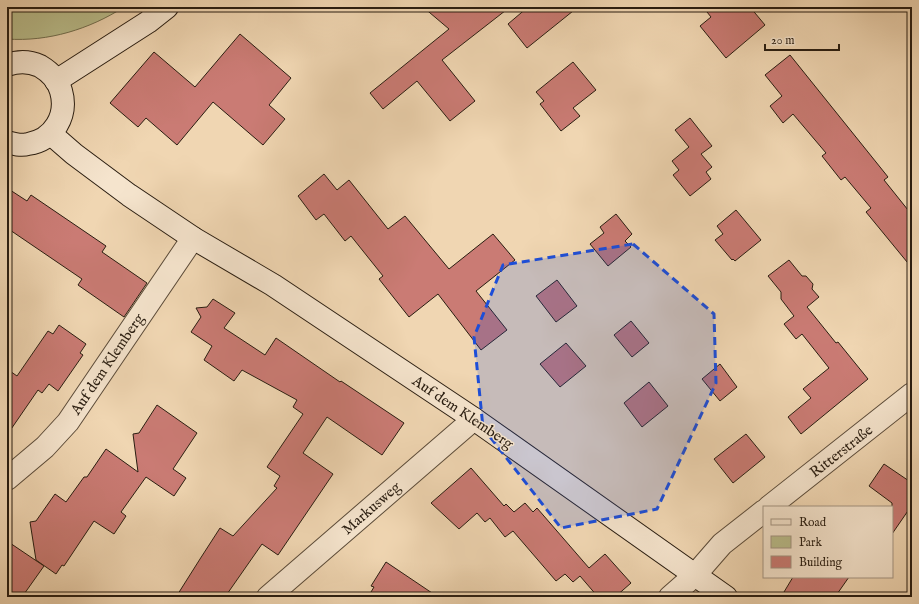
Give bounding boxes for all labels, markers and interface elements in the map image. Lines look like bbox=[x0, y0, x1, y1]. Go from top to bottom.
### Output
scale bar bbox=[765, 26, 839, 52]
text: 20 m bbox=[771, 33, 794, 48]
street label: Auf dem Klemberg bbox=[66, 309, 149, 419]
street label: Auf dem Klemberg bbox=[408, 371, 518, 454]
street label: Ritterstraße bbox=[806, 421, 877, 482]
street label: Markusweg bbox=[338, 477, 405, 539]
legend bbox=[763, 506, 893, 578]
text: Road bbox=[799, 515, 827, 530]
text: Park bbox=[799, 535, 822, 550]
text: Building bbox=[799, 555, 843, 570]

